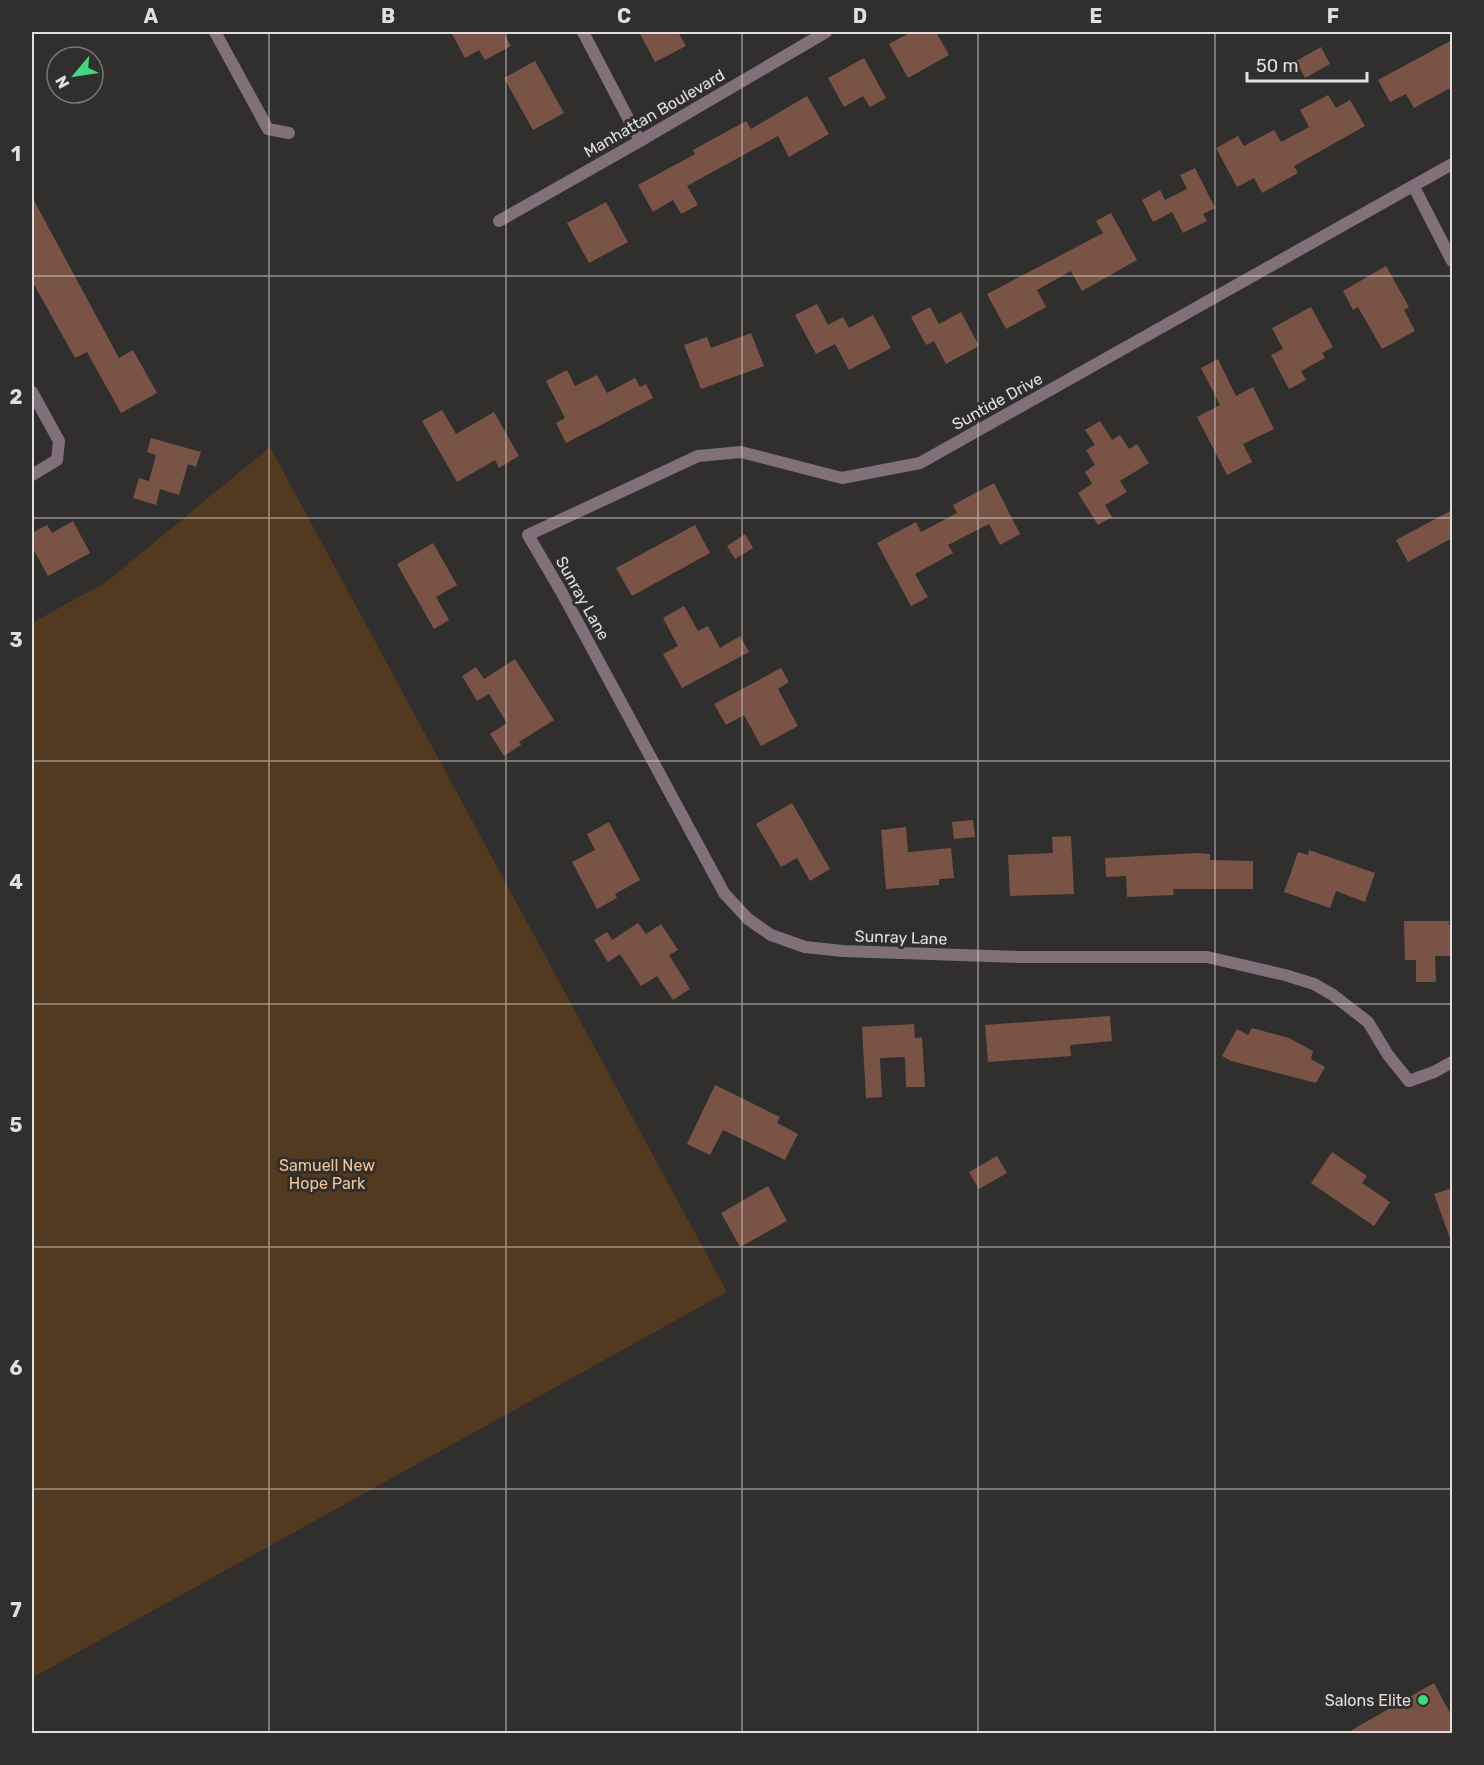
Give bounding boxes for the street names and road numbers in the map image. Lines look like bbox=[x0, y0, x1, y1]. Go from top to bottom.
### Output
street label: Manhattan Boulevard bbox=[580, 65, 728, 162]
street label: Suntide Drive bbox=[949, 369, 1046, 434]
street label: Sunray Lane bbox=[552, 553, 613, 643]
street label: Sunray Lane bbox=[854, 926, 948, 949]

